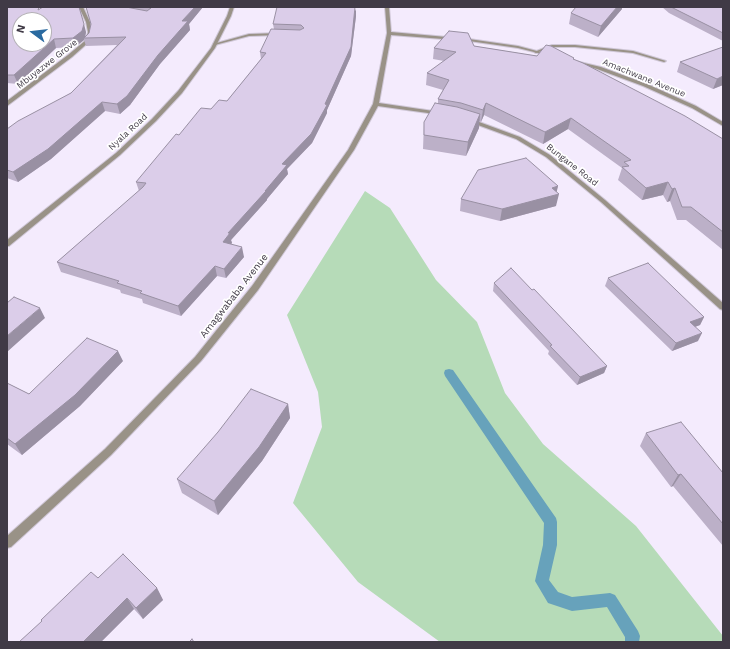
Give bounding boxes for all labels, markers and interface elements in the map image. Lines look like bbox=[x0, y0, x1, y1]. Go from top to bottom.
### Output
north arrow bbox=[12, 12, 52, 52]
text: N bbox=[14, 23, 28, 35]
street label: Mbuyazwe Grove bbox=[14, 37, 80, 91]
street label: Amachwane Avenue bbox=[601, 56, 687, 100]
street label: Nyala Road bbox=[106, 111, 150, 153]
street label: Bungane Road bbox=[544, 141, 600, 189]
street label: Amagwababa Avenue bbox=[197, 252, 271, 340]

